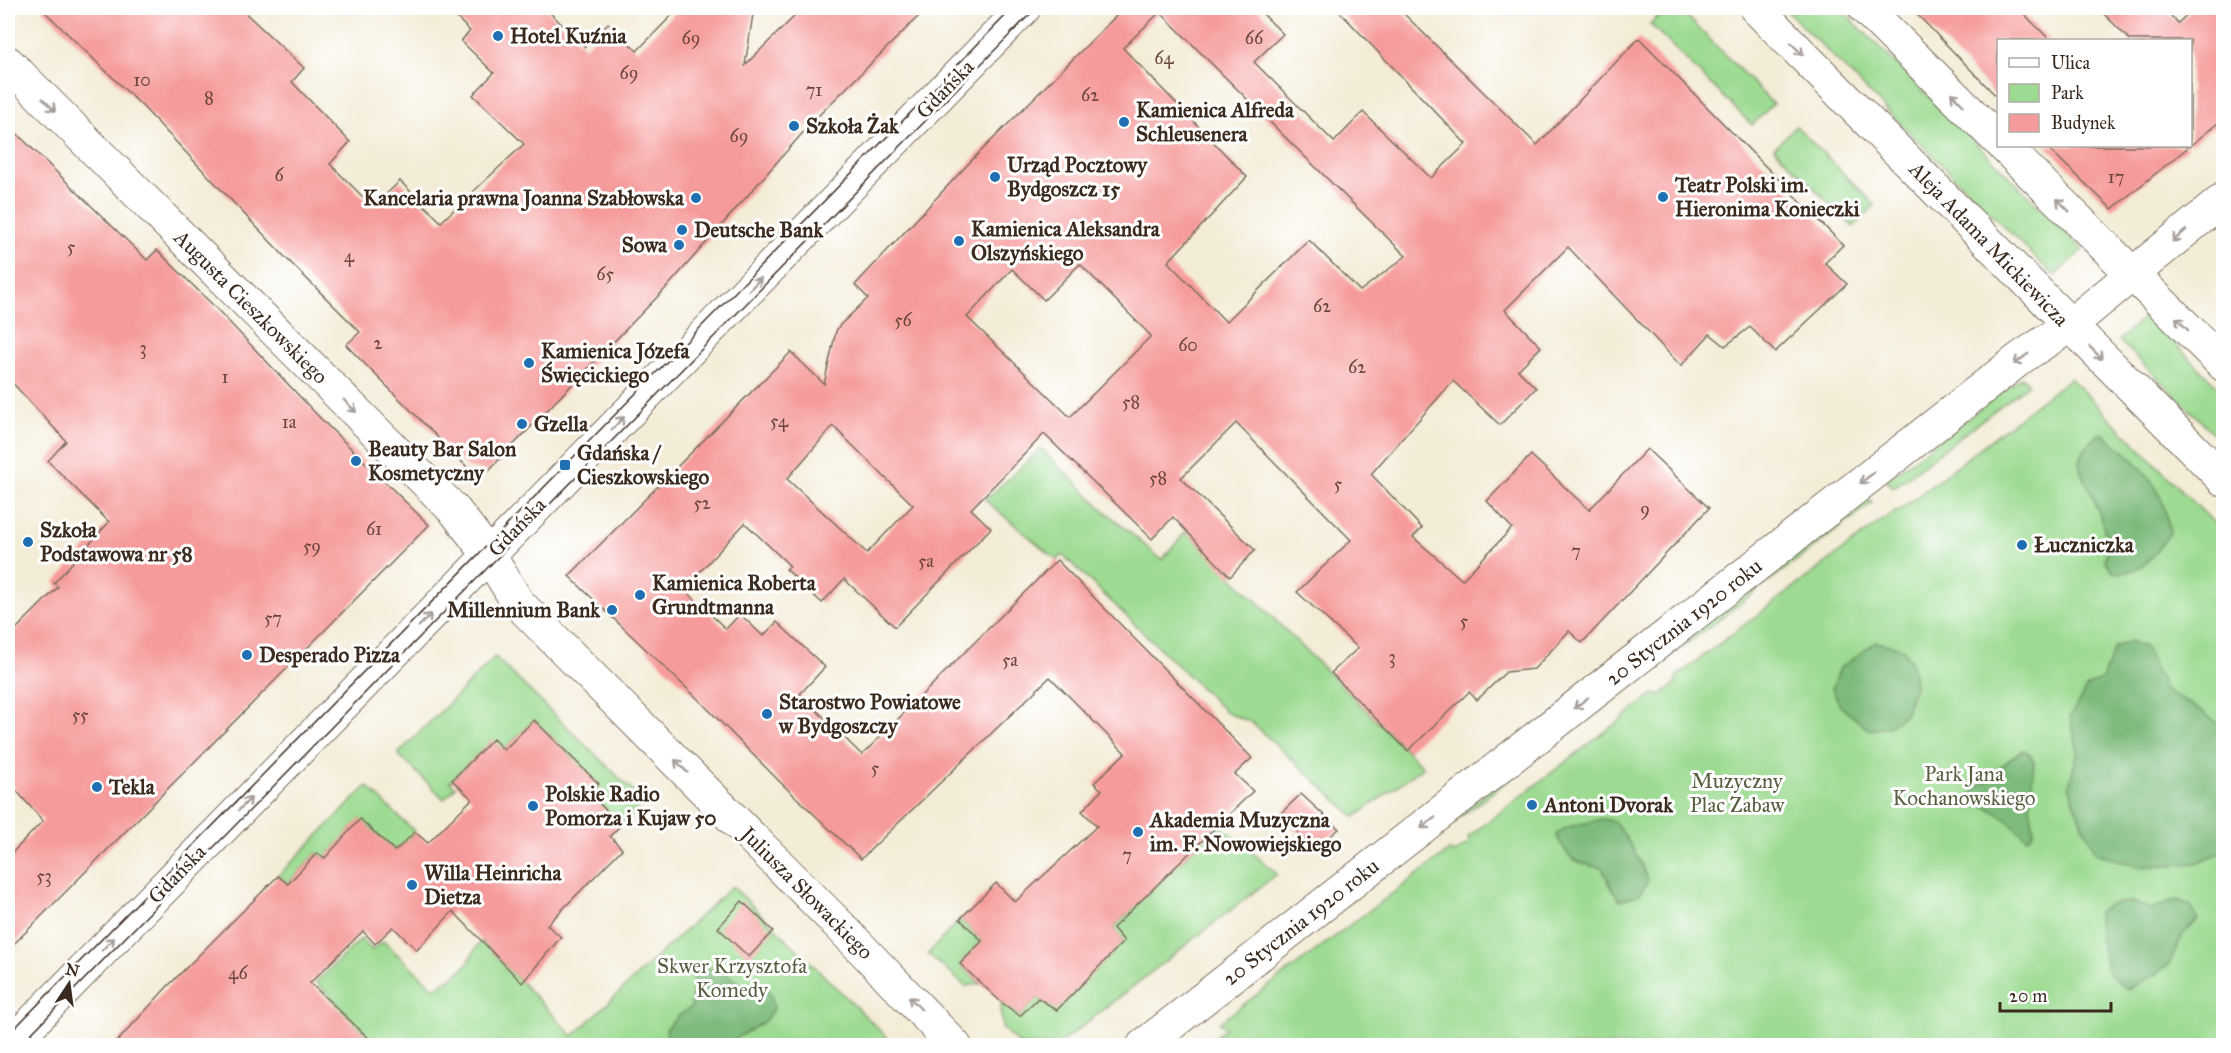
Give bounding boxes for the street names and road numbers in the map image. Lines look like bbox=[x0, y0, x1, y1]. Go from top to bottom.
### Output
street label: Gdańska bbox=[911, 54, 980, 124]
street label: Aleja Adama Mickiewicza bbox=[1903, 156, 2074, 332]
street label: Augusta Cieszkowskiego bbox=[168, 224, 334, 390]
street label: Gdańska bbox=[483, 492, 552, 562]
street label: 20 Stycznia 1920 roku bbox=[1601, 553, 1767, 691]
street label: Juliusza Słowackiego bbox=[734, 820, 879, 965]
street label: Gdańska bbox=[143, 839, 212, 909]
street label: 20 Stycznia 1920 roku bbox=[1218, 853, 1384, 991]

